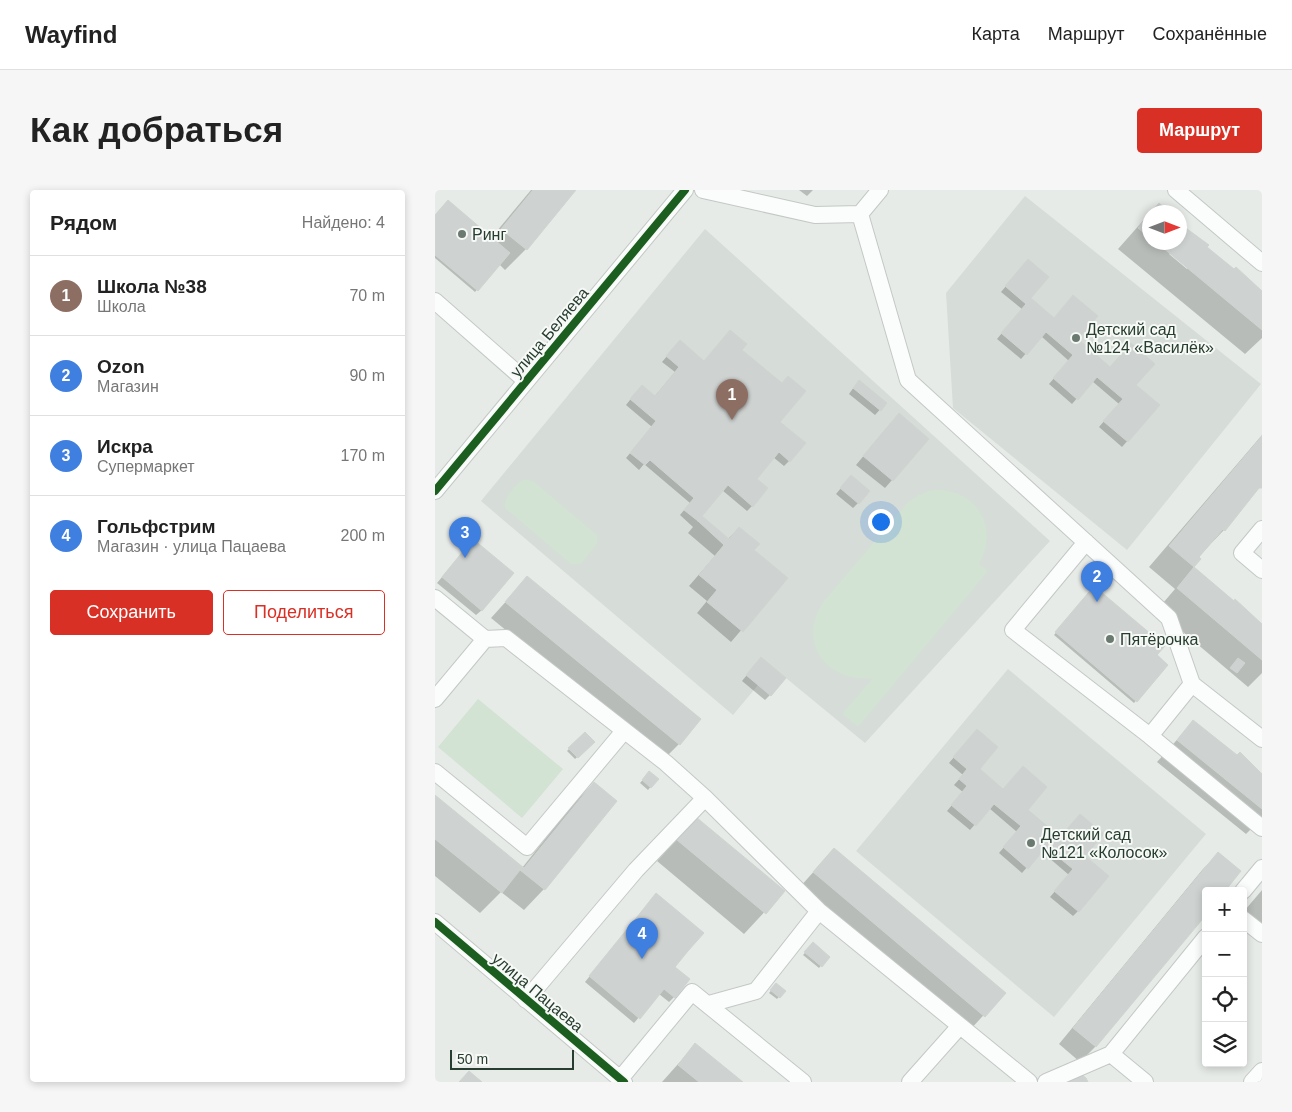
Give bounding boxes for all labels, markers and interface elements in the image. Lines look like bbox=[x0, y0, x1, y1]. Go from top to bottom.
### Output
text: Wayfind bbox=[25, 21, 117, 48]
text: Карта bbox=[972, 24, 1020, 44]
text: Маршрут bbox=[1048, 24, 1124, 44]
text: Сохранённые bbox=[1152, 24, 1267, 44]
button: Маршрут bbox=[1137, 108, 1262, 153]
text: Как добраться bbox=[30, 110, 283, 149]
north arrow bbox=[1142, 205, 1187, 250]
text: Рядом bbox=[50, 211, 117, 234]
text: Найдено: 4 bbox=[302, 214, 385, 231]
place label: Ринг bbox=[472, 226, 506, 243]
marker: Ринг bbox=[456, 228, 468, 240]
text: Школа №38 bbox=[97, 276, 207, 297]
street label: улица Беляева bbox=[507, 284, 592, 380]
text: 1 bbox=[62, 287, 70, 304]
text: 70 m bbox=[349, 287, 385, 304]
text: Школа bbox=[97, 298, 146, 315]
place label: Детский сад №124 «Василёк» bbox=[1086, 321, 1214, 356]
marker: Детский сад №124 «Василёк» bbox=[1070, 332, 1082, 344]
text: Ozon bbox=[97, 356, 145, 377]
text: 2 bbox=[62, 367, 70, 384]
text: 90 m bbox=[349, 367, 385, 384]
text: Магазин bbox=[97, 378, 159, 395]
pin: 1 bbox=[716, 379, 748, 420]
text: Искра bbox=[97, 436, 153, 457]
text: 3 bbox=[62, 447, 70, 464]
text: 170 m bbox=[341, 447, 385, 464]
text: Супермаркет bbox=[97, 458, 195, 475]
your location bbox=[868, 509, 894, 535]
text: Гольфстрим bbox=[97, 516, 216, 537]
pin: 3 bbox=[449, 517, 481, 558]
text: 4 bbox=[62, 527, 70, 544]
text: 200 m bbox=[341, 527, 385, 544]
text: Магазин · улица Пацаева bbox=[97, 538, 286, 555]
pin: 2 bbox=[1081, 561, 1113, 602]
button: Сохранить bbox=[50, 590, 213, 635]
button: Поделиться bbox=[223, 590, 385, 635]
place label: Пятёрочка bbox=[1120, 631, 1199, 648]
marker: Пятёрочка bbox=[1104, 633, 1116, 645]
place label: Детский сад №121 «Колосок» bbox=[1041, 826, 1168, 861]
marker: Детский сад №121 «Колосок» bbox=[1025, 837, 1037, 849]
map controls bbox=[1202, 887, 1247, 1067]
button: + bbox=[1202, 887, 1247, 932]
pin: 4 bbox=[626, 918, 658, 959]
button: − bbox=[1202, 932, 1247, 977]
street label: улица Пацаева bbox=[489, 950, 587, 1035]
button: locate bbox=[1202, 977, 1247, 1022]
button: layers bbox=[1202, 1022, 1247, 1067]
scale bar bbox=[450, 1047, 574, 1070]
text: 50 m bbox=[457, 1051, 488, 1067]

